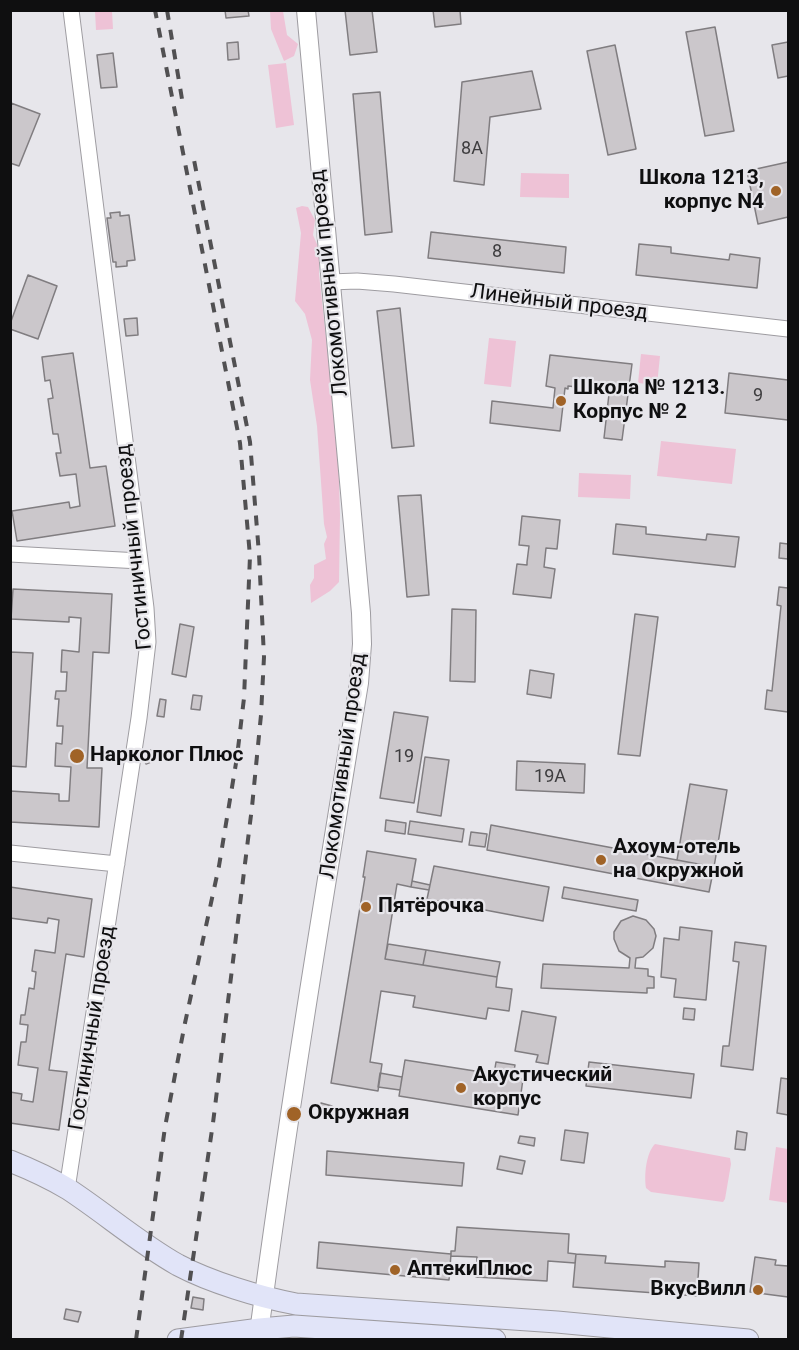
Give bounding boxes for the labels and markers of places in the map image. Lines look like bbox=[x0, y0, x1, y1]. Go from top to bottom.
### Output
place label: Школа 1213, корпус N4 bbox=[639, 166, 764, 216]
marker: Школа 1213, корпус N4 bbox=[769, 184, 783, 198]
place label: Школа № 1213. Корпус № 2 bbox=[573, 376, 725, 426]
marker: Школа № 1213. Корпус № 2 bbox=[554, 394, 568, 408]
place label: Нарколог Плюс bbox=[90, 743, 243, 769]
marker: Нарколог Плюс bbox=[68, 747, 86, 765]
place label: Ахоум-отель на Окружной bbox=[613, 835, 744, 885]
marker: Ахоум-отель на Окружной bbox=[594, 853, 608, 867]
place label: Пятёрочка bbox=[378, 894, 484, 920]
marker: Пятёрочка bbox=[359, 900, 373, 914]
place label: Акустический корпус bbox=[473, 1063, 612, 1113]
marker: Акустический корпус bbox=[454, 1081, 468, 1095]
place label: Окружная bbox=[308, 1101, 409, 1127]
marker: Окружная bbox=[285, 1105, 303, 1123]
place label: АптекиПлюс bbox=[407, 1257, 532, 1283]
marker: АптекиПлюс bbox=[388, 1263, 402, 1277]
place label: ВкусВилл bbox=[650, 1277, 746, 1303]
marker: ВкусВилл bbox=[751, 1283, 765, 1297]

